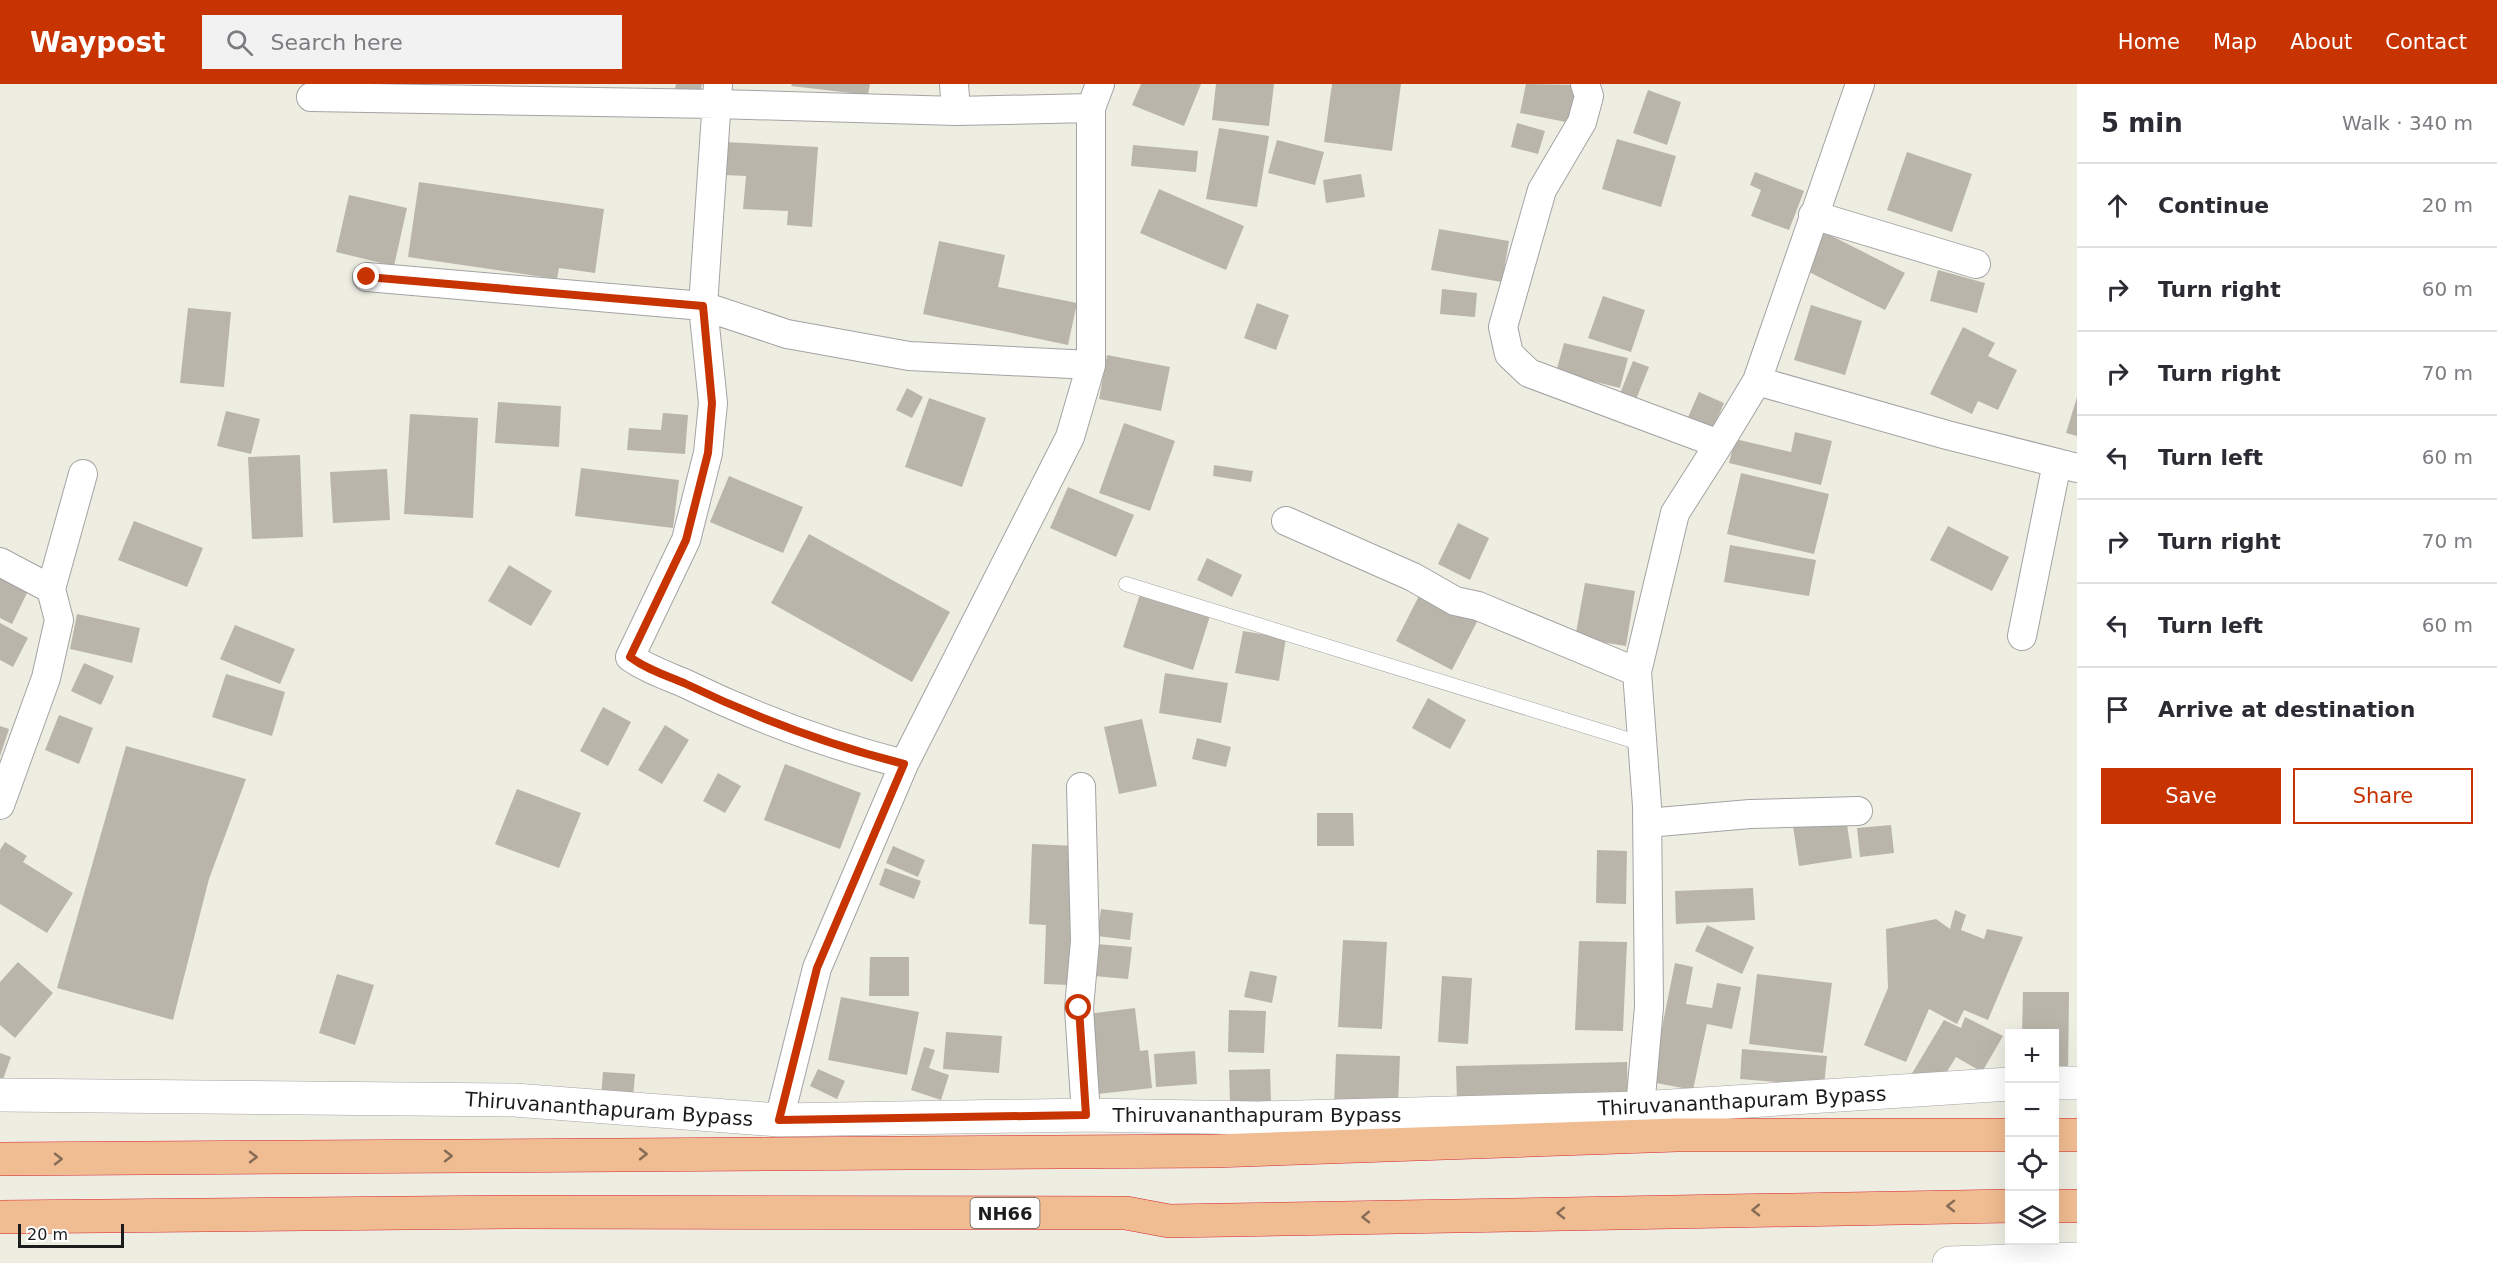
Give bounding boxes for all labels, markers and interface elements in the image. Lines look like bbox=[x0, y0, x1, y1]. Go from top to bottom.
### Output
search box bbox=[202, 15, 622, 69]
text: Waypost bbox=[30, 26, 166, 59]
icon: search bbox=[223, 26, 256, 59]
text: Search here bbox=[271, 30, 403, 55]
text: Home bbox=[2118, 30, 2180, 54]
text: Map bbox=[2213, 30, 2257, 54]
text: About bbox=[2290, 30, 2352, 54]
text: Contact bbox=[2385, 30, 2467, 54]
text: 5 min bbox=[2101, 108, 2183, 138]
text: Walk · 340 m bbox=[2342, 111, 2473, 135]
icon: ahead bbox=[2101, 189, 2134, 222]
text: Continue bbox=[2158, 193, 2269, 218]
text: 20 m bbox=[2422, 193, 2473, 217]
route end bbox=[353, 263, 379, 289]
icon: right bbox=[2101, 273, 2134, 306]
text: Turn right bbox=[2158, 277, 2281, 302]
text: 60 m bbox=[2422, 277, 2473, 301]
icon: right bbox=[2101, 357, 2134, 390]
text: Turn right bbox=[2158, 361, 2281, 386]
text: 70 m bbox=[2422, 361, 2473, 385]
icon: left bbox=[2101, 441, 2134, 474]
text: Turn left bbox=[2158, 445, 2263, 470]
text: 60 m bbox=[2422, 445, 2473, 469]
icon: right bbox=[2101, 525, 2134, 558]
text: Turn right bbox=[2158, 529, 2281, 554]
text: 70 m bbox=[2422, 529, 2473, 553]
icon: left bbox=[2101, 609, 2134, 642]
text: Turn left bbox=[2158, 613, 2263, 638]
text: 60 m bbox=[2422, 613, 2473, 637]
icon: arrive bbox=[2101, 693, 2134, 726]
text: Arrive at destination bbox=[2158, 697, 2415, 722]
button: Save bbox=[2101, 768, 2281, 824]
button: Share bbox=[2293, 768, 2473, 824]
route start bbox=[1065, 994, 1091, 1020]
map controls bbox=[2005, 1029, 2059, 1245]
button: + bbox=[2005, 1029, 2059, 1083]
street label: Thiruvananthapuram Bypass bbox=[1596, 1081, 1887, 1121]
button: − bbox=[2005, 1083, 2059, 1137]
street label: Thiruvananthapuram Bypass bbox=[463, 1087, 754, 1131]
street label: Thiruvananthapuram Bypass bbox=[1112, 1103, 1401, 1127]
button: locate bbox=[2005, 1137, 2059, 1191]
one-way arrow bbox=[639, 1148, 648, 1160]
one-way arrow bbox=[444, 1150, 453, 1162]
one-way arrow bbox=[249, 1151, 258, 1163]
one-way arrow bbox=[54, 1153, 63, 1165]
button: layers bbox=[2005, 1191, 2059, 1245]
road number: NH66 bbox=[970, 1198, 1040, 1228]
one-way arrow bbox=[1947, 1200, 1956, 1212]
one-way arrow bbox=[1752, 1203, 1761, 1216]
one-way arrow bbox=[1557, 1207, 1566, 1220]
one-way arrow bbox=[1362, 1211, 1371, 1223]
scale bar bbox=[18, 1221, 124, 1248]
text: 20 m bbox=[27, 1225, 68, 1244]

